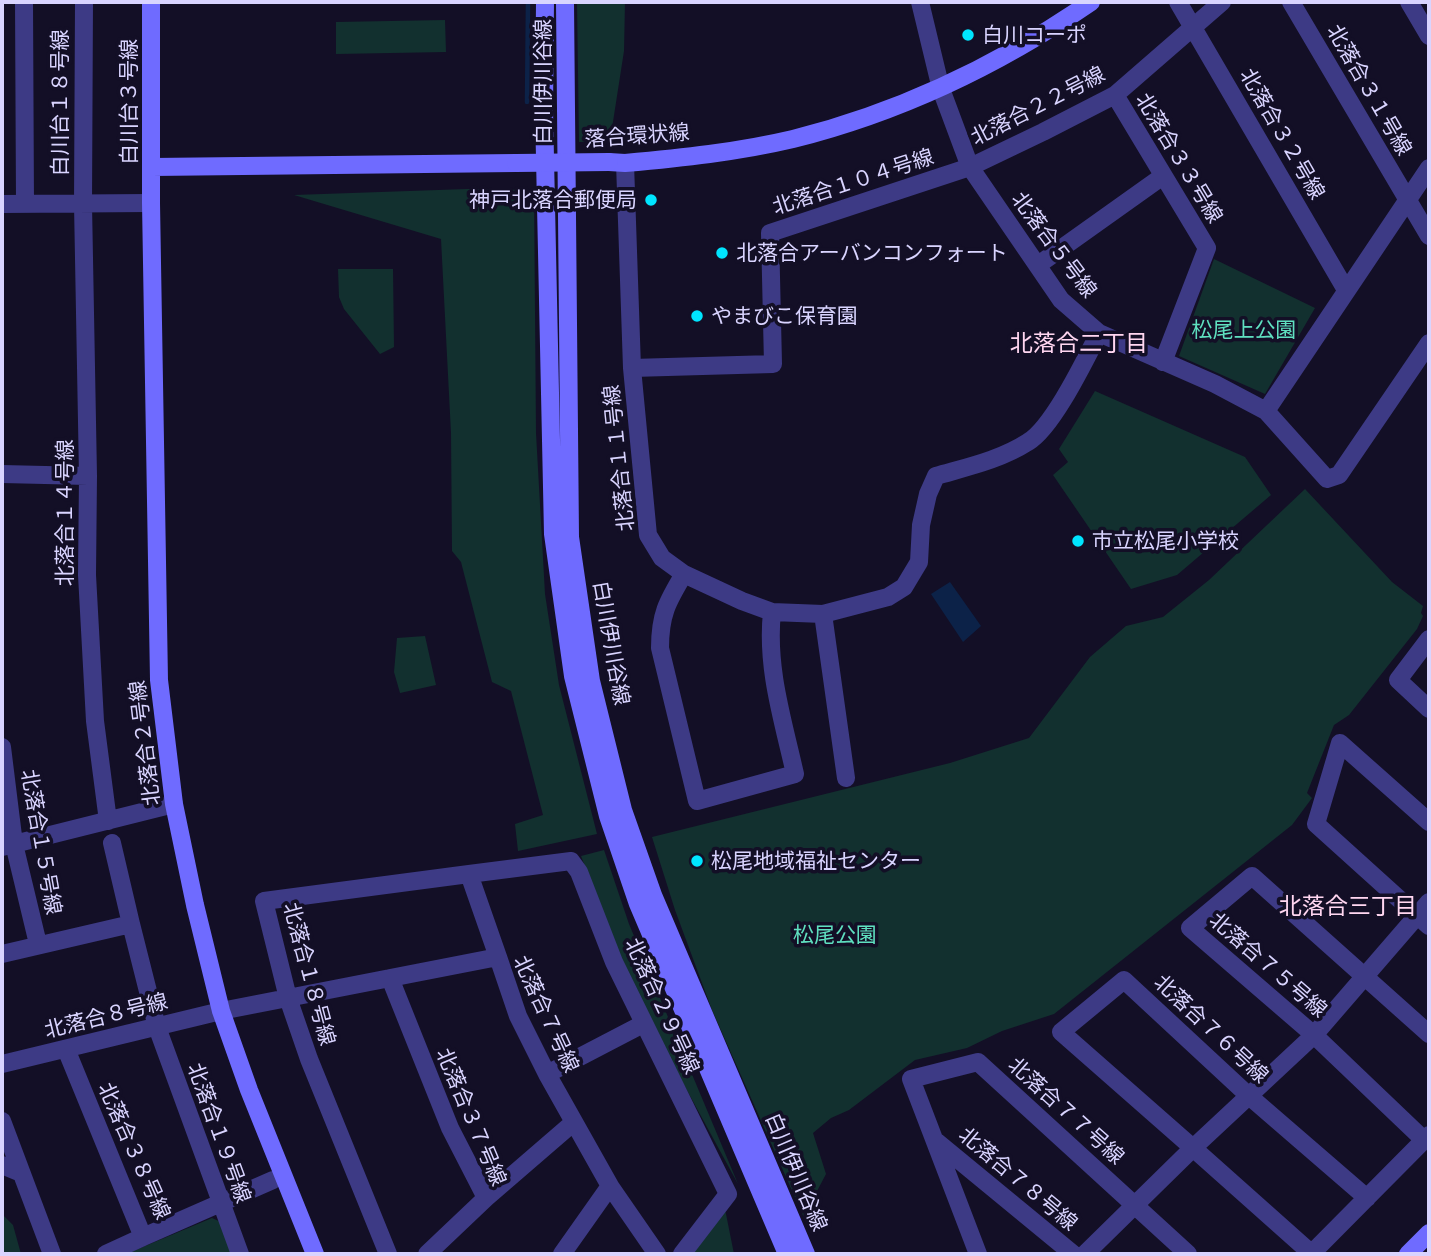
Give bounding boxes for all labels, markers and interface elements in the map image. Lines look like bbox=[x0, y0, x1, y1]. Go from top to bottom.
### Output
street label: 白川伊川谷線 bbox=[530, 19, 556, 145]
street label: 北落合３１号線 bbox=[1321, 20, 1417, 160]
place label: 白川コーポ bbox=[982, 22, 1087, 48]
marker: 白川コーポ bbox=[960, 27, 976, 43]
street label: 白川台１８号線 bbox=[47, 30, 73, 176]
street label: 白川台３号線 bbox=[116, 39, 142, 165]
street label: 北落合２２号線 bbox=[967, 61, 1109, 151]
street label: 北落合３２号線 bbox=[1234, 64, 1330, 204]
street label: 北落合３３号線 bbox=[1130, 89, 1228, 227]
street label: 落合環状線 bbox=[584, 120, 690, 152]
street label: 北落合１０４号線 bbox=[769, 144, 937, 220]
place label: 神戸北落合郵便局 bbox=[469, 187, 637, 213]
street label: 北落合５号線 bbox=[1006, 187, 1102, 303]
marker: 神戸北落合郵便局 bbox=[643, 192, 659, 208]
place label: 北落合アーバンコンフォート bbox=[736, 240, 1008, 266]
marker: 北落合アーバンコンフォート bbox=[714, 245, 730, 261]
place label: やまびこ保育園 bbox=[711, 303, 858, 329]
marker: やまびこ保育園 bbox=[689, 308, 705, 324]
park label: 松尾上公園 bbox=[1192, 317, 1296, 343]
district label: 北落合二丁目 bbox=[1010, 330, 1148, 358]
street label: 北落合１１号線 bbox=[599, 384, 639, 532]
street label: 北落合１４号線 bbox=[52, 440, 78, 586]
place label: 市立松尾小学校 bbox=[1092, 528, 1239, 554]
marker: 市立松尾小学校 bbox=[1070, 533, 1086, 549]
street label: 白川伊川谷線 bbox=[588, 579, 634, 707]
street label: 北落合２号線 bbox=[125, 679, 165, 807]
street label: 北落合１５号線 bbox=[16, 767, 66, 917]
place label: 松尾地域福祉センター bbox=[711, 848, 921, 874]
marker: 松尾地域福祉センター bbox=[689, 853, 705, 869]
district label: 北落合三丁目 bbox=[1279, 893, 1417, 921]
street label: 北落合１８号線 bbox=[278, 900, 340, 1048]
street label: 北落合７５号線 bbox=[1204, 907, 1332, 1023]
park label: 松尾公園 bbox=[793, 922, 877, 948]
street label: 北落合２９号線 bbox=[620, 934, 704, 1078]
street label: 北落合７号線 bbox=[508, 952, 584, 1076]
street label: 北落合７６号線 bbox=[1149, 970, 1273, 1088]
street label: 北落合８号線 bbox=[42, 989, 170, 1043]
street label: 北落合３７号線 bbox=[431, 1044, 511, 1190]
street label: 北落合７７号線 bbox=[1003, 1052, 1129, 1170]
street label: 北落合１９号線 bbox=[182, 1060, 256, 1206]
street label: 北落合３８号線 bbox=[93, 1079, 175, 1223]
street label: 白川伊川谷線 bbox=[760, 1109, 832, 1235]
street label: 北落合７８号線 bbox=[954, 1122, 1082, 1236]

